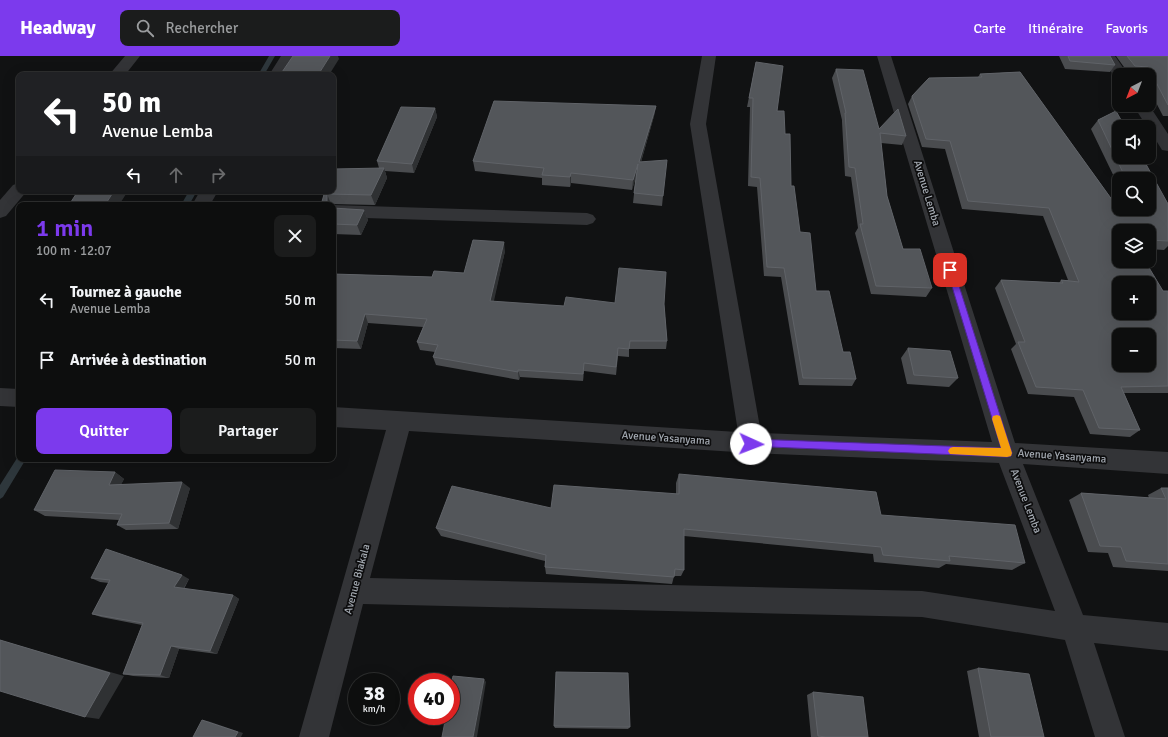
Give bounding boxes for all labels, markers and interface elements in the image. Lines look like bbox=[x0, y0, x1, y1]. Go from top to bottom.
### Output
search box bbox=[120, 10, 400, 46]
text: Headway bbox=[20, 16, 96, 40]
icon: search bbox=[134, 17, 156, 39]
text: Rechercher bbox=[166, 19, 238, 37]
text: Carte bbox=[973, 20, 1006, 37]
text: Itinéraire bbox=[1028, 20, 1084, 37]
text: Favoris bbox=[1106, 20, 1148, 37]
north arrow bbox=[1112, 68, 1156, 112]
map controls bbox=[1112, 68, 1156, 372]
text: 50 m bbox=[102, 86, 161, 120]
icon: left bbox=[36, 88, 88, 140]
text: Avenue Lemba bbox=[102, 120, 213, 142]
button: sound bbox=[1112, 120, 1156, 164]
street label: Avenue Lemba bbox=[911, 159, 943, 228]
icon: left bbox=[123, 164, 145, 186]
icon: ahead bbox=[165, 164, 187, 186]
icon: right bbox=[207, 164, 229, 186]
button: search bbox=[1112, 172, 1156, 216]
text: 1 min bbox=[36, 213, 93, 243]
button: close bbox=[274, 215, 316, 257]
button: layers bbox=[1112, 224, 1156, 268]
text: 100 m · 12:07 bbox=[36, 243, 112, 259]
pin bbox=[933, 253, 967, 287]
icon: arrive bbox=[939, 259, 961, 281]
button: + bbox=[1112, 276, 1156, 320]
text: Tournez à gauche bbox=[70, 283, 182, 301]
icon: left bbox=[36, 289, 58, 311]
text: 50 m bbox=[285, 291, 316, 309]
text: Avenue Lemba bbox=[70, 301, 150, 317]
button: − bbox=[1112, 328, 1156, 372]
icon: arrive bbox=[36, 349, 58, 371]
text: Arrivée à destination bbox=[70, 351, 207, 369]
text: 50 m bbox=[285, 351, 316, 369]
button: Quitter bbox=[36, 408, 172, 454]
button: Partager bbox=[180, 408, 316, 454]
position arrow bbox=[730, 423, 772, 465]
street label: Avenue Yasanyama bbox=[621, 428, 711, 448]
street label: Avenue Yasanyama bbox=[1017, 446, 1107, 466]
street label: Avenue Lemba bbox=[1008, 467, 1044, 535]
street label: Avenue Biakala bbox=[341, 542, 373, 615]
speed limit sign: 40 bbox=[408, 673, 460, 725]
text: 38 bbox=[363, 681, 385, 706]
text: km/h bbox=[363, 703, 385, 715]

